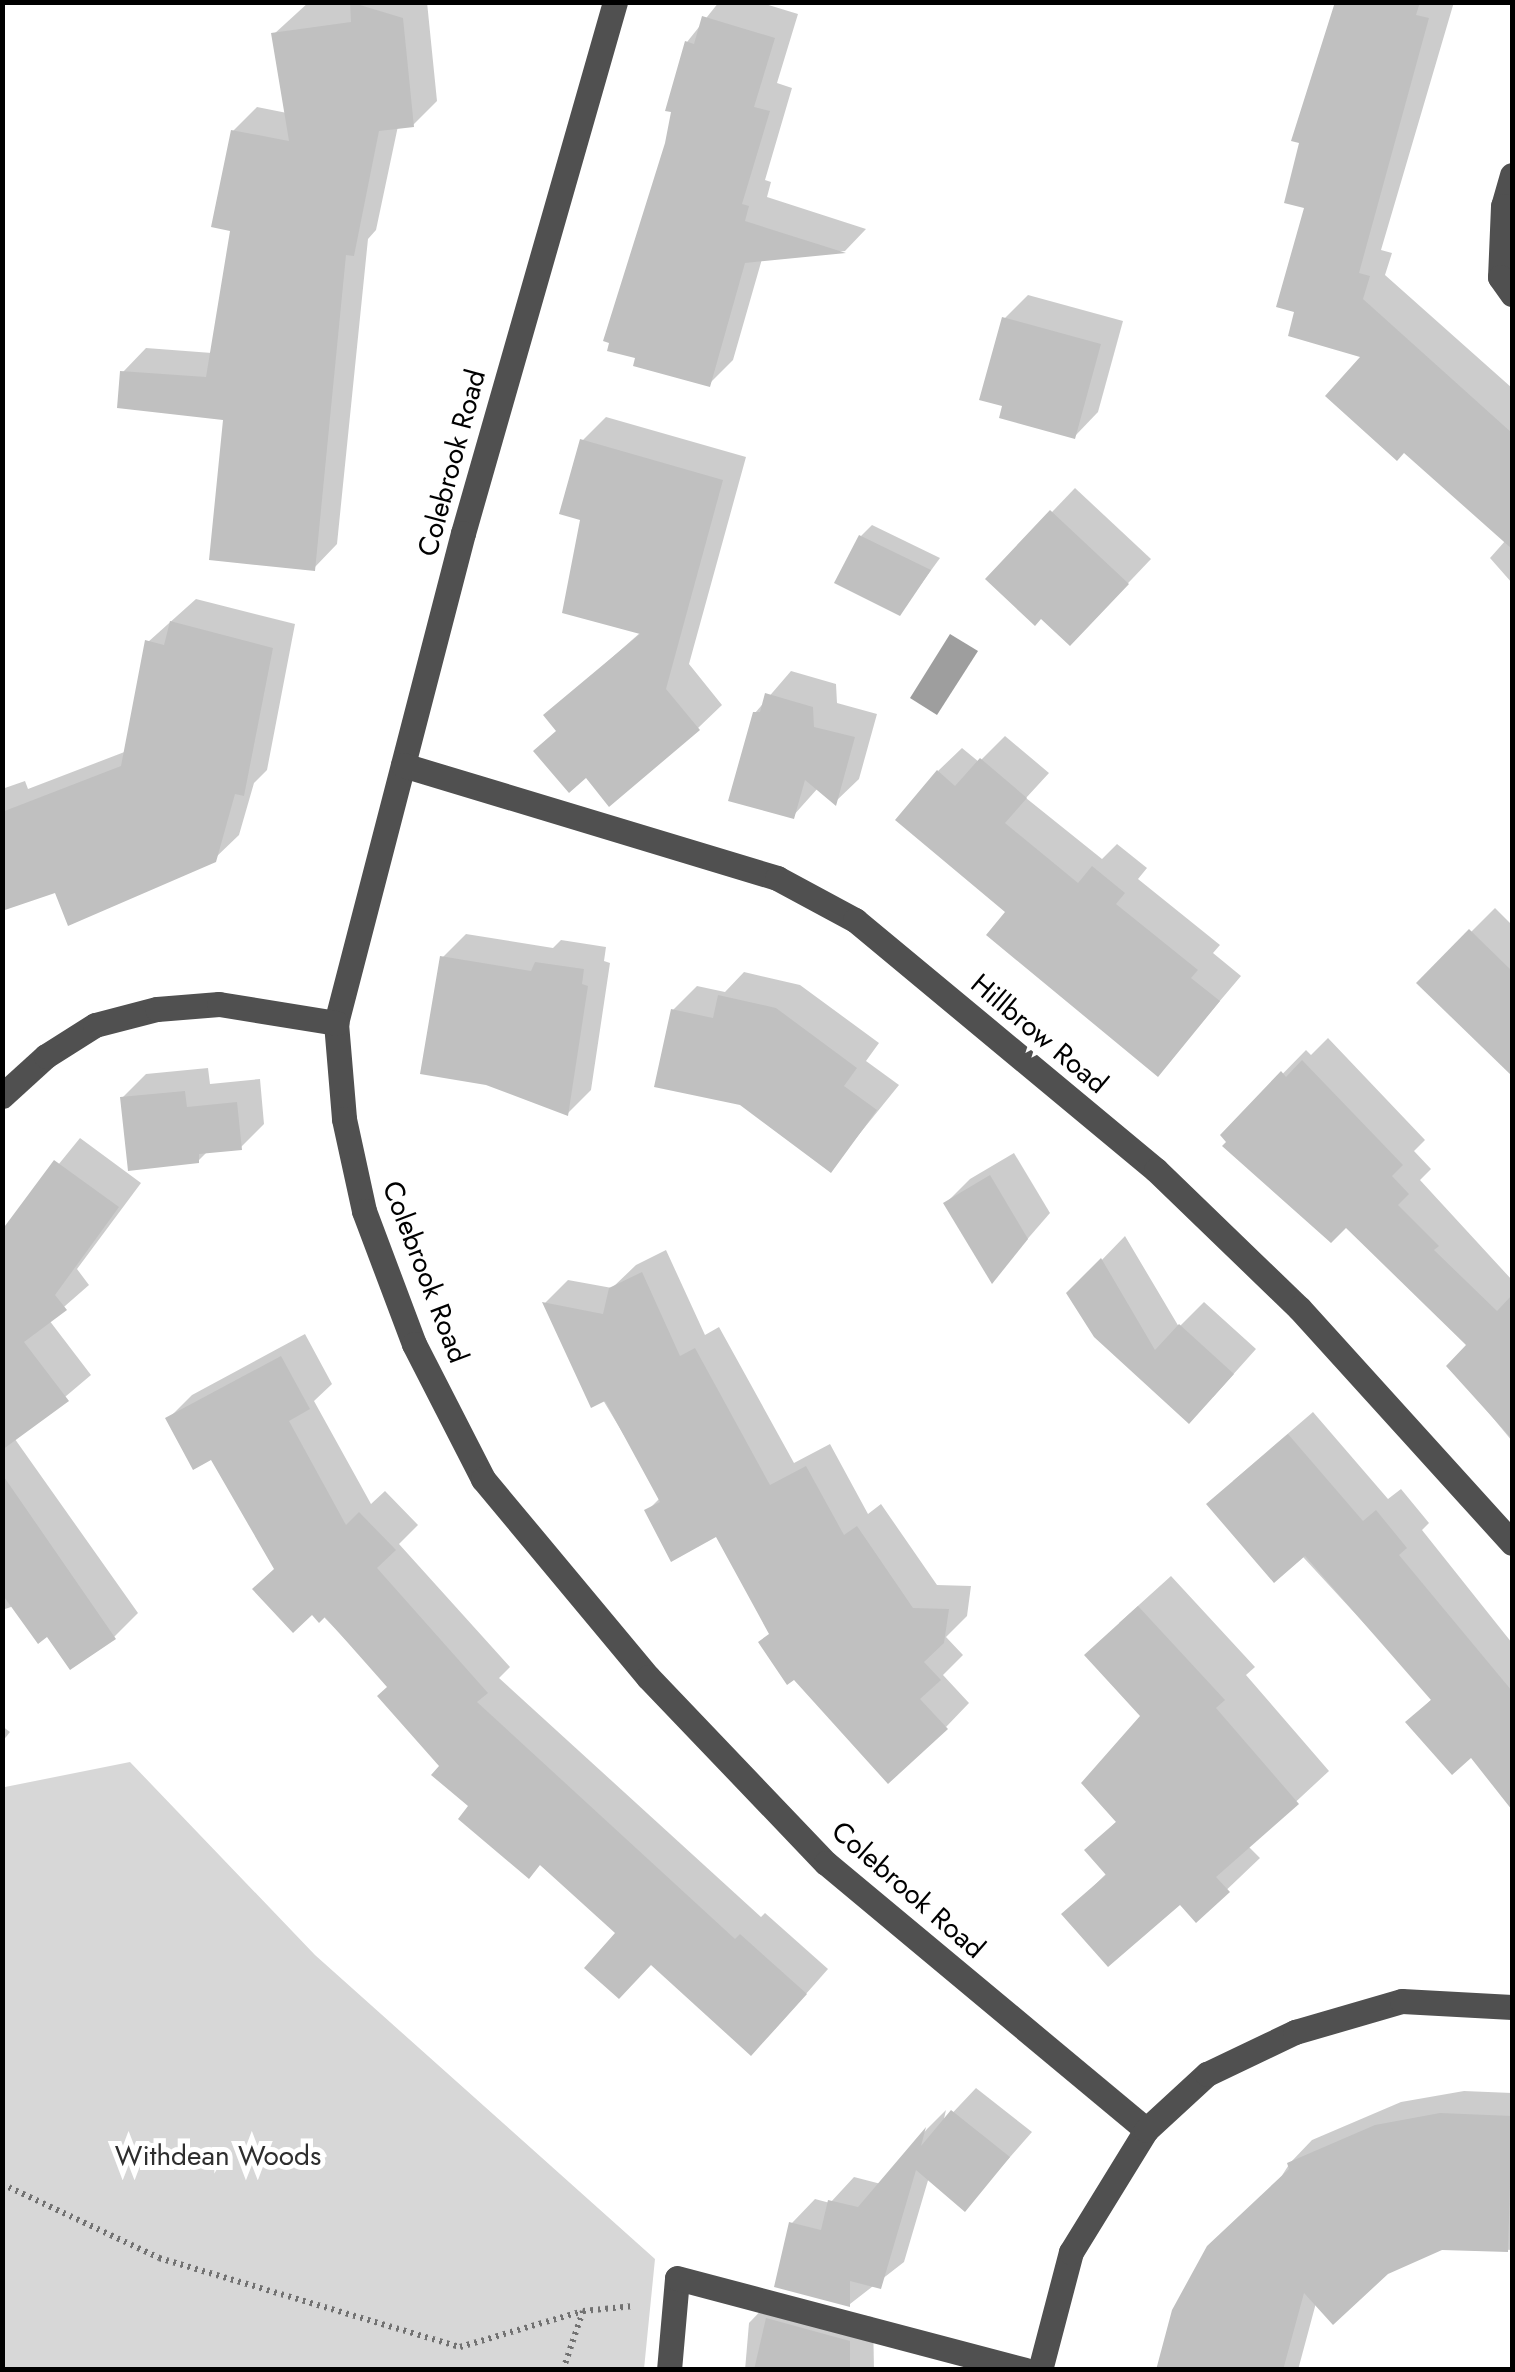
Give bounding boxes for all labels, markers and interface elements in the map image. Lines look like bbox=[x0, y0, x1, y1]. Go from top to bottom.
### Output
street label: Colebrook Road bbox=[411, 366, 493, 560]
street label: Hillbrow Road bbox=[964, 967, 1114, 1101]
street label: Colebrook Road bbox=[375, 1176, 475, 1368]
street label: Colebrook Road bbox=[824, 1814, 992, 1966]
park label: Withdean Woods bbox=[115, 2139, 321, 2173]

